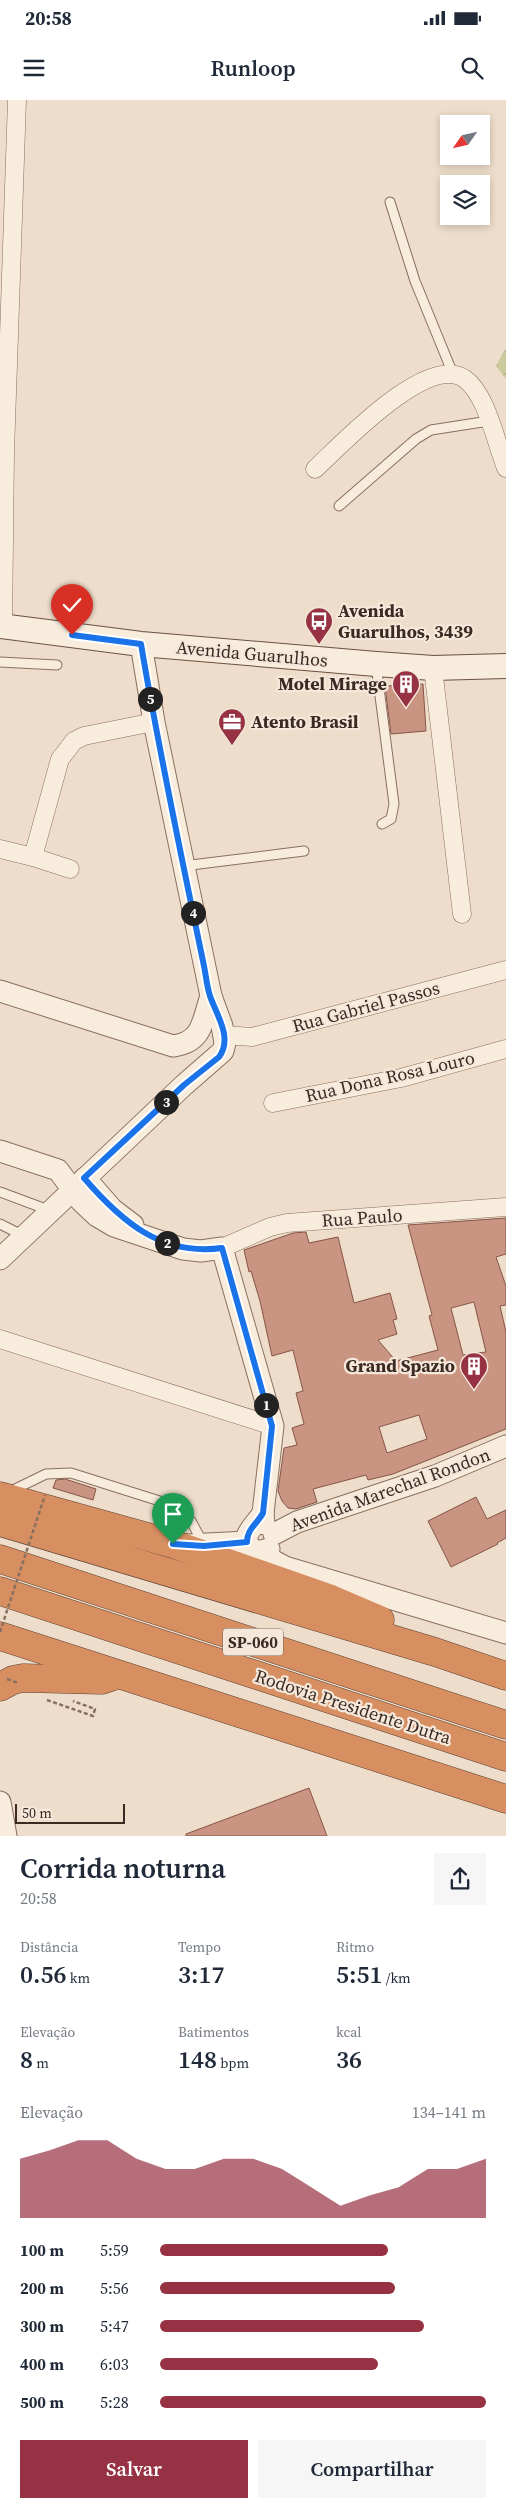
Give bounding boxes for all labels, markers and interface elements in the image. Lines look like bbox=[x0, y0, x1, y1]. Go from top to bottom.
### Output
text: 20:58 bbox=[25, 5, 72, 31]
text: Runloop bbox=[210, 53, 296, 83]
icon: menu bbox=[20, 54, 48, 82]
icon: search bbox=[458, 54, 486, 82]
north arrow bbox=[440, 115, 490, 165]
map controls bbox=[440, 115, 490, 225]
button: layers bbox=[440, 175, 490, 225]
pin bbox=[51, 584, 93, 635]
icon: check bbox=[58, 591, 86, 619]
place label: Avenida Guarulhos, 3439 bbox=[338, 598, 473, 644]
bus stop icon: Avenida Guarulhos, 3439 bbox=[304, 606, 334, 645]
street label: Avenida Guarulhos bbox=[175, 634, 329, 673]
building icon: Motel Mirage bbox=[391, 669, 421, 708]
place label: Motel Mirage bbox=[278, 671, 387, 696]
pin: 5 bbox=[138, 686, 162, 712]
text: 5 bbox=[147, 689, 154, 709]
office icon: Atento Brasil bbox=[217, 707, 247, 746]
place label: Atento Brasil bbox=[251, 709, 359, 734]
pin: 4 bbox=[180, 900, 206, 926]
text: 4 bbox=[190, 903, 197, 923]
street label: Rua Gabriel Passos bbox=[289, 975, 443, 1038]
street label: Rua Dona Rosa Louro bbox=[303, 1045, 477, 1108]
pin: 3 bbox=[154, 1090, 178, 1114]
text: 3 bbox=[163, 1092, 170, 1112]
street label: Rua Paulo bbox=[321, 1202, 403, 1233]
pin: 2 bbox=[154, 1230, 180, 1256]
text: 2 bbox=[164, 1233, 171, 1253]
building icon: Grand Spazio bbox=[459, 1351, 489, 1390]
place label: Grand Spazio bbox=[346, 1353, 455, 1378]
pin: 1 bbox=[254, 1392, 278, 1418]
text: 1 bbox=[263, 1395, 270, 1415]
street label: Avenida Marechal Rondon bbox=[286, 1442, 494, 1537]
pin bbox=[152, 1493, 194, 1544]
icon: arrive bbox=[159, 1500, 187, 1528]
road number: SP-060 bbox=[223, 1628, 283, 1655]
street label: Rodovia Presidente Dutra bbox=[252, 1663, 455, 1750]
scale bar bbox=[15, 1800, 125, 1824]
text: 50 m bbox=[22, 1803, 52, 1823]
text: Corrida noturna bbox=[20, 1849, 226, 1887]
button: share bbox=[434, 1853, 486, 1905]
text: 20:58 bbox=[20, 1887, 57, 1909]
text: Distância bbox=[20, 1937, 78, 1957]
text: Tempo bbox=[178, 1937, 221, 1957]
text: Ritmo bbox=[336, 1937, 374, 1957]
text: 0.56 bbox=[20, 1957, 67, 1991]
text: 3:17 bbox=[178, 1957, 225, 1991]
text: 5:51 bbox=[336, 1957, 383, 1991]
text: km bbox=[67, 1968, 90, 1988]
text: /km bbox=[383, 1968, 411, 1988]
text: Elevação bbox=[20, 2022, 75, 2042]
text: Batimentos bbox=[178, 2022, 249, 2042]
text: kcal bbox=[336, 2022, 362, 2042]
text: 8 bbox=[20, 2042, 33, 2076]
text: 148 bbox=[178, 2042, 217, 2076]
text: 36 bbox=[336, 2042, 362, 2076]
text: m bbox=[33, 2053, 49, 2073]
text: bpm bbox=[217, 2053, 249, 2073]
text: Elevação bbox=[20, 2101, 83, 2123]
text: 134–141 m bbox=[412, 2101, 486, 2123]
text: 100 m bbox=[20, 2239, 64, 2261]
text: 5:59 bbox=[100, 2239, 129, 2261]
text: 200 m bbox=[20, 2277, 64, 2299]
text: 5:56 bbox=[100, 2277, 129, 2299]
text: 300 m bbox=[20, 2315, 64, 2337]
text: 5:47 bbox=[100, 2315, 129, 2337]
text: 400 m bbox=[20, 2353, 64, 2375]
text: 6:03 bbox=[100, 2353, 129, 2375]
text: 500 m bbox=[20, 2391, 64, 2413]
text: 5:28 bbox=[100, 2391, 129, 2413]
button: Salvar bbox=[20, 2440, 248, 2498]
button: Compartilhar bbox=[258, 2440, 486, 2498]

